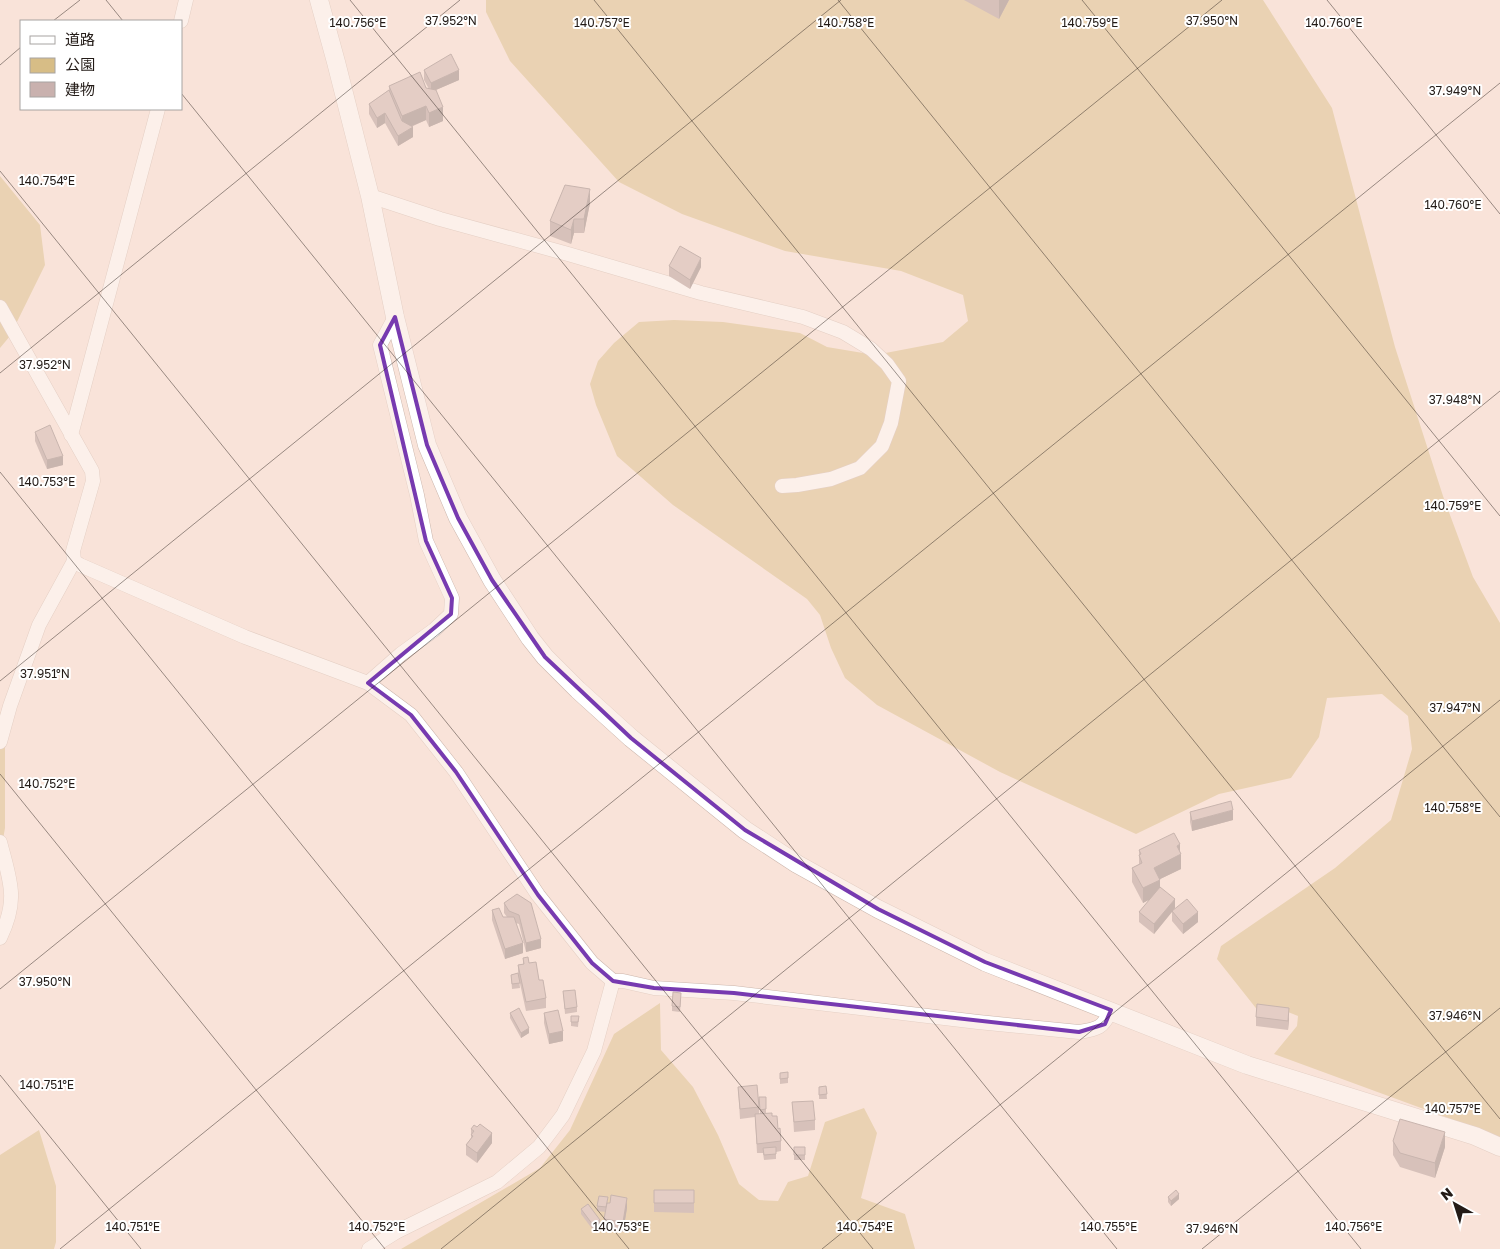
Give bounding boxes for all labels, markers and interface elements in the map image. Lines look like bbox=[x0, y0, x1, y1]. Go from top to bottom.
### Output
text: 37.952°N bbox=[425, 13, 477, 28]
text: 37.950°N bbox=[1186, 13, 1238, 28]
text: 140.756°E bbox=[330, 15, 386, 30]
text: 140.757°E bbox=[574, 15, 630, 30]
text: 140.758°E bbox=[818, 15, 874, 30]
text: 140.759°E bbox=[1062, 15, 1118, 30]
text: 140.760°E bbox=[1305, 15, 1363, 30]
legend bbox=[20, 20, 182, 110]
text: 道路 bbox=[65, 30, 95, 48]
text: 公園 bbox=[65, 55, 95, 73]
text: 建物 bbox=[65, 80, 95, 98]
text: 37.949°N bbox=[1429, 83, 1481, 98]
text: 140.754°E bbox=[19, 173, 75, 188]
text: 140.760°E bbox=[1424, 197, 1482, 212]
text: 37.952°N bbox=[19, 357, 71, 372]
text: 37.948°N bbox=[1429, 392, 1481, 407]
text: 140.753°E bbox=[19, 474, 75, 489]
text: 140.759°E bbox=[1425, 498, 1481, 513]
text: 37.951°N bbox=[20, 666, 70, 681]
text: 37.947°N bbox=[1429, 700, 1481, 715]
text: 140.752°E bbox=[19, 776, 75, 791]
text: 140.758°E bbox=[1425, 800, 1481, 815]
text: 37.950°N bbox=[19, 974, 71, 989]
text: 37.946°N bbox=[1429, 1008, 1481, 1023]
text: 140.751°E bbox=[20, 1077, 74, 1092]
text: 140.757°E bbox=[1425, 1101, 1481, 1116]
north arrow bbox=[1430, 1179, 1480, 1229]
text: N bbox=[1437, 1184, 1456, 1203]
text: 140.751°E bbox=[106, 1219, 160, 1234]
text: 140.752°E bbox=[349, 1219, 405, 1234]
text: 140.753°E bbox=[593, 1219, 649, 1234]
text: 140.754°E bbox=[837, 1219, 893, 1234]
text: 140.755°E bbox=[1081, 1219, 1137, 1234]
text: 140.756°E bbox=[1326, 1219, 1382, 1234]
text: 37.946°N bbox=[1186, 1221, 1238, 1236]

